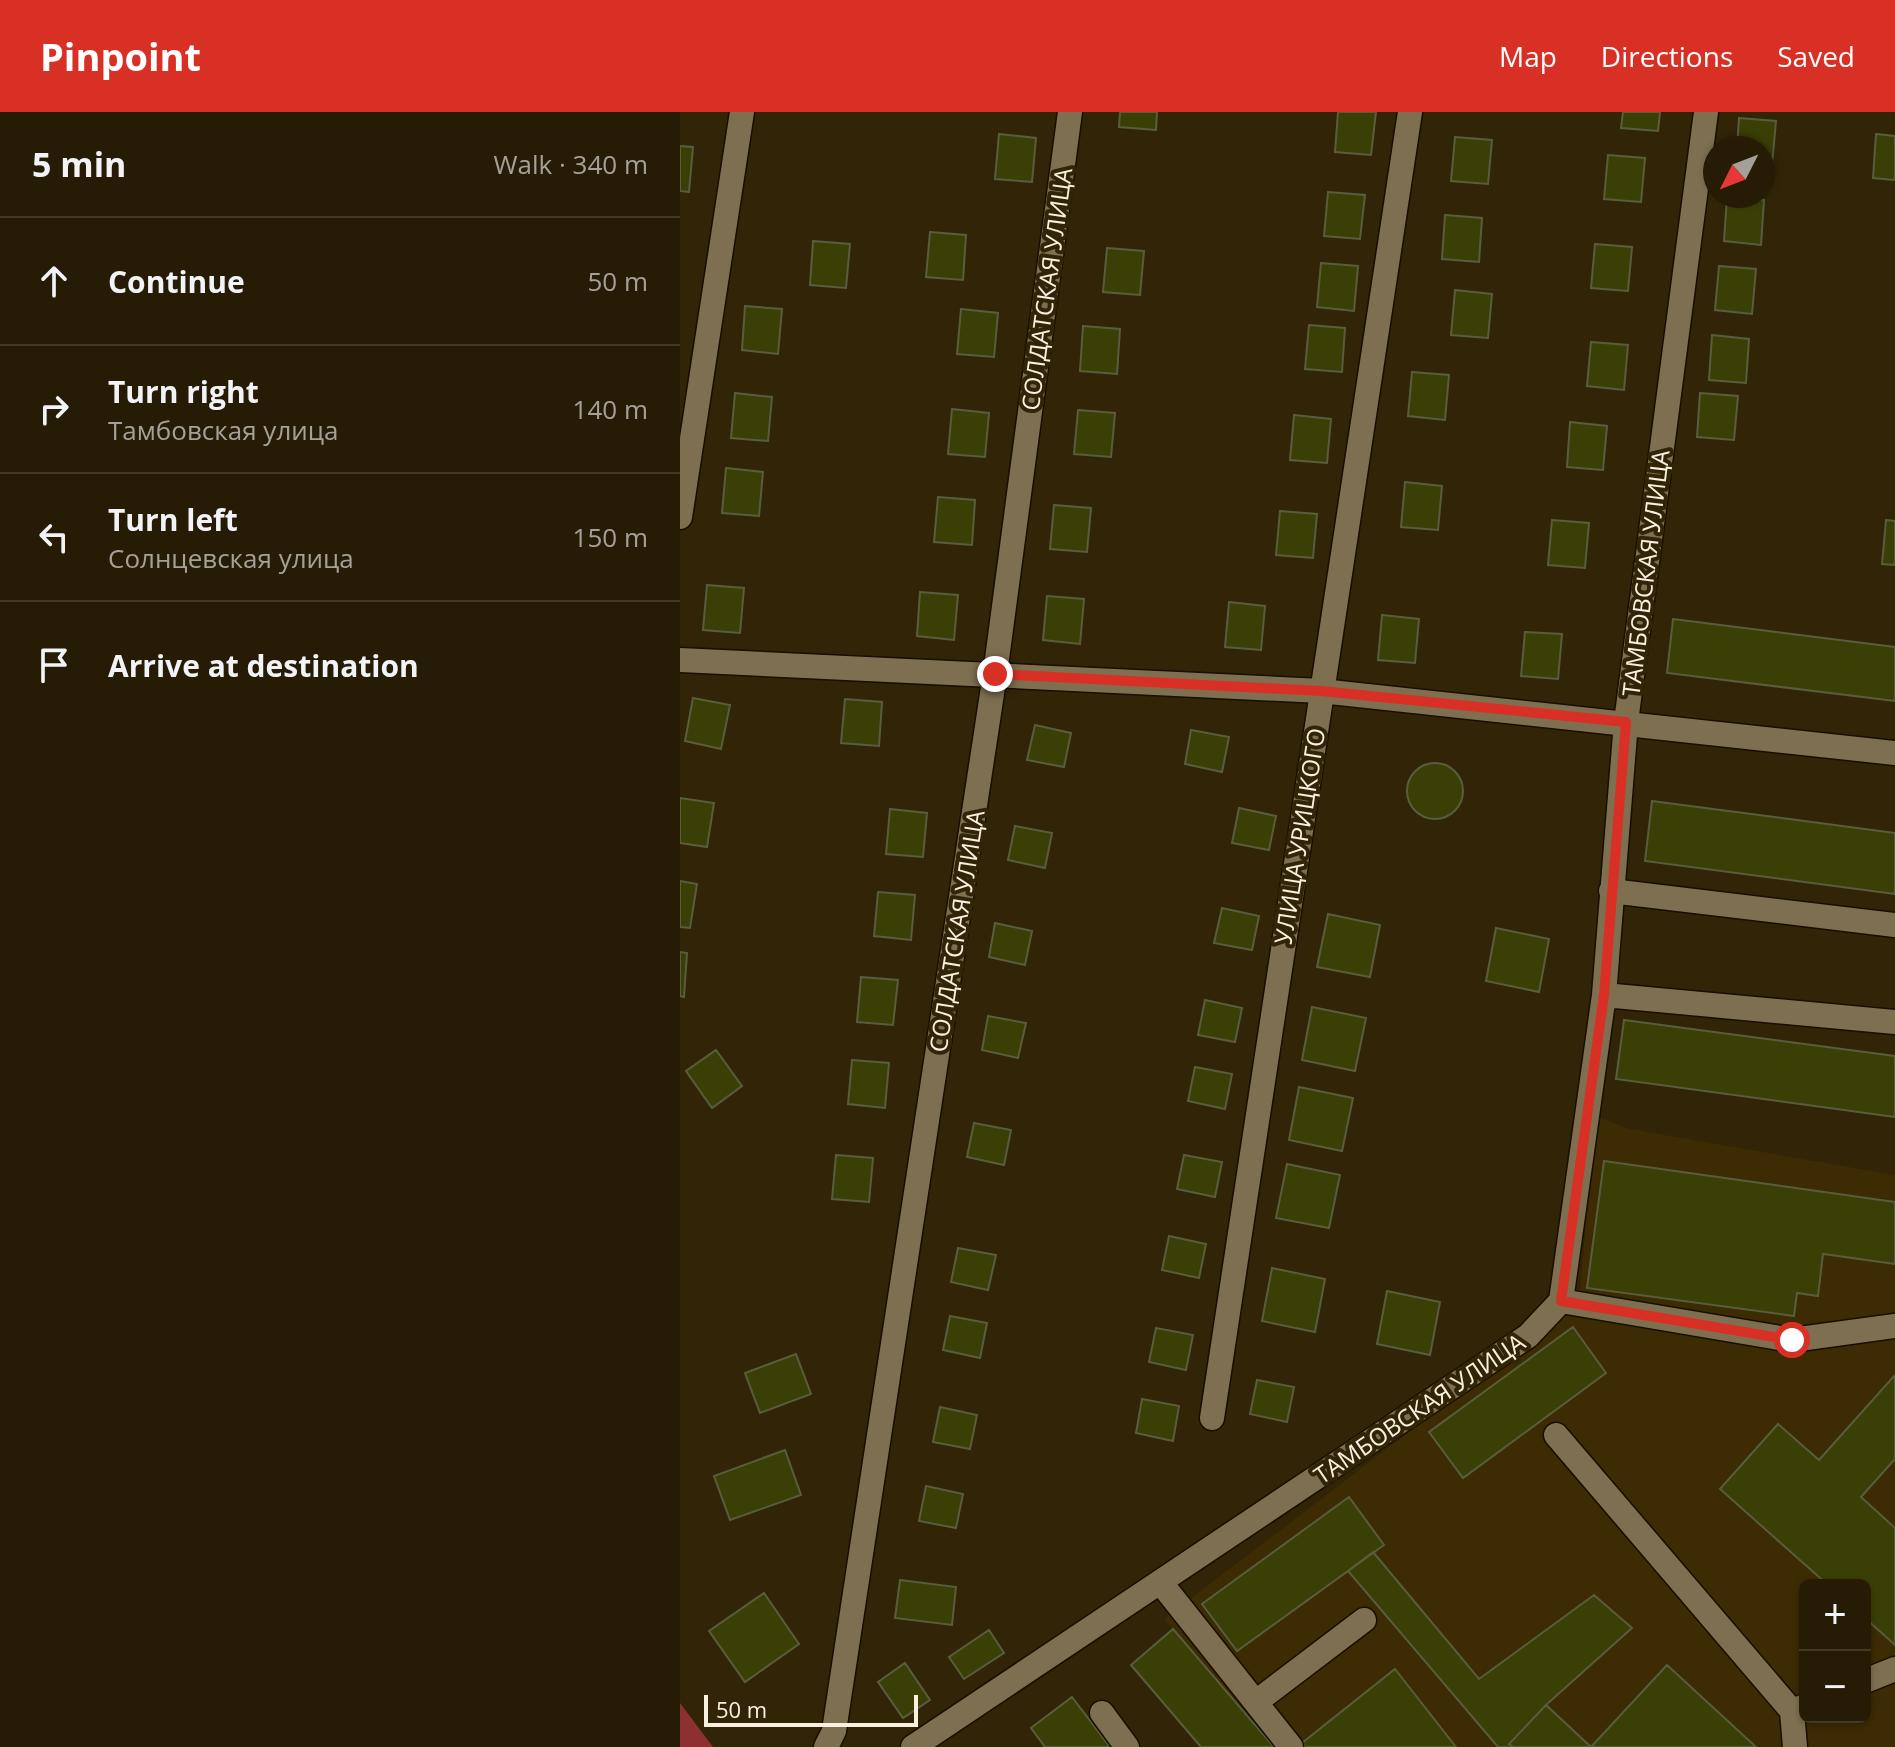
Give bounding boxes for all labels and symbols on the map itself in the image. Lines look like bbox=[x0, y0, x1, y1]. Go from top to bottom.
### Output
north arrow bbox=[1703, 136, 1775, 208]
street label: СОЛДАТСКАЯ УЛИЦА bbox=[1013, 165, 1079, 412]
street label: ТАМБОВСКАЯ УЛИЦА bbox=[1614, 447, 1677, 698]
route end bbox=[977, 656, 1013, 692]
street label: УЛИЦА УРИЦКОГО bbox=[1266, 725, 1332, 947]
street label: СОЛДАТСКАЯ УЛИЦА bbox=[921, 807, 992, 1054]
route start bbox=[1774, 1322, 1810, 1358]
street label: ТАМБОВСКАЯ УЛИЦА bbox=[1307, 1325, 1532, 1491]
scale bar bbox=[704, 1691, 918, 1727]

